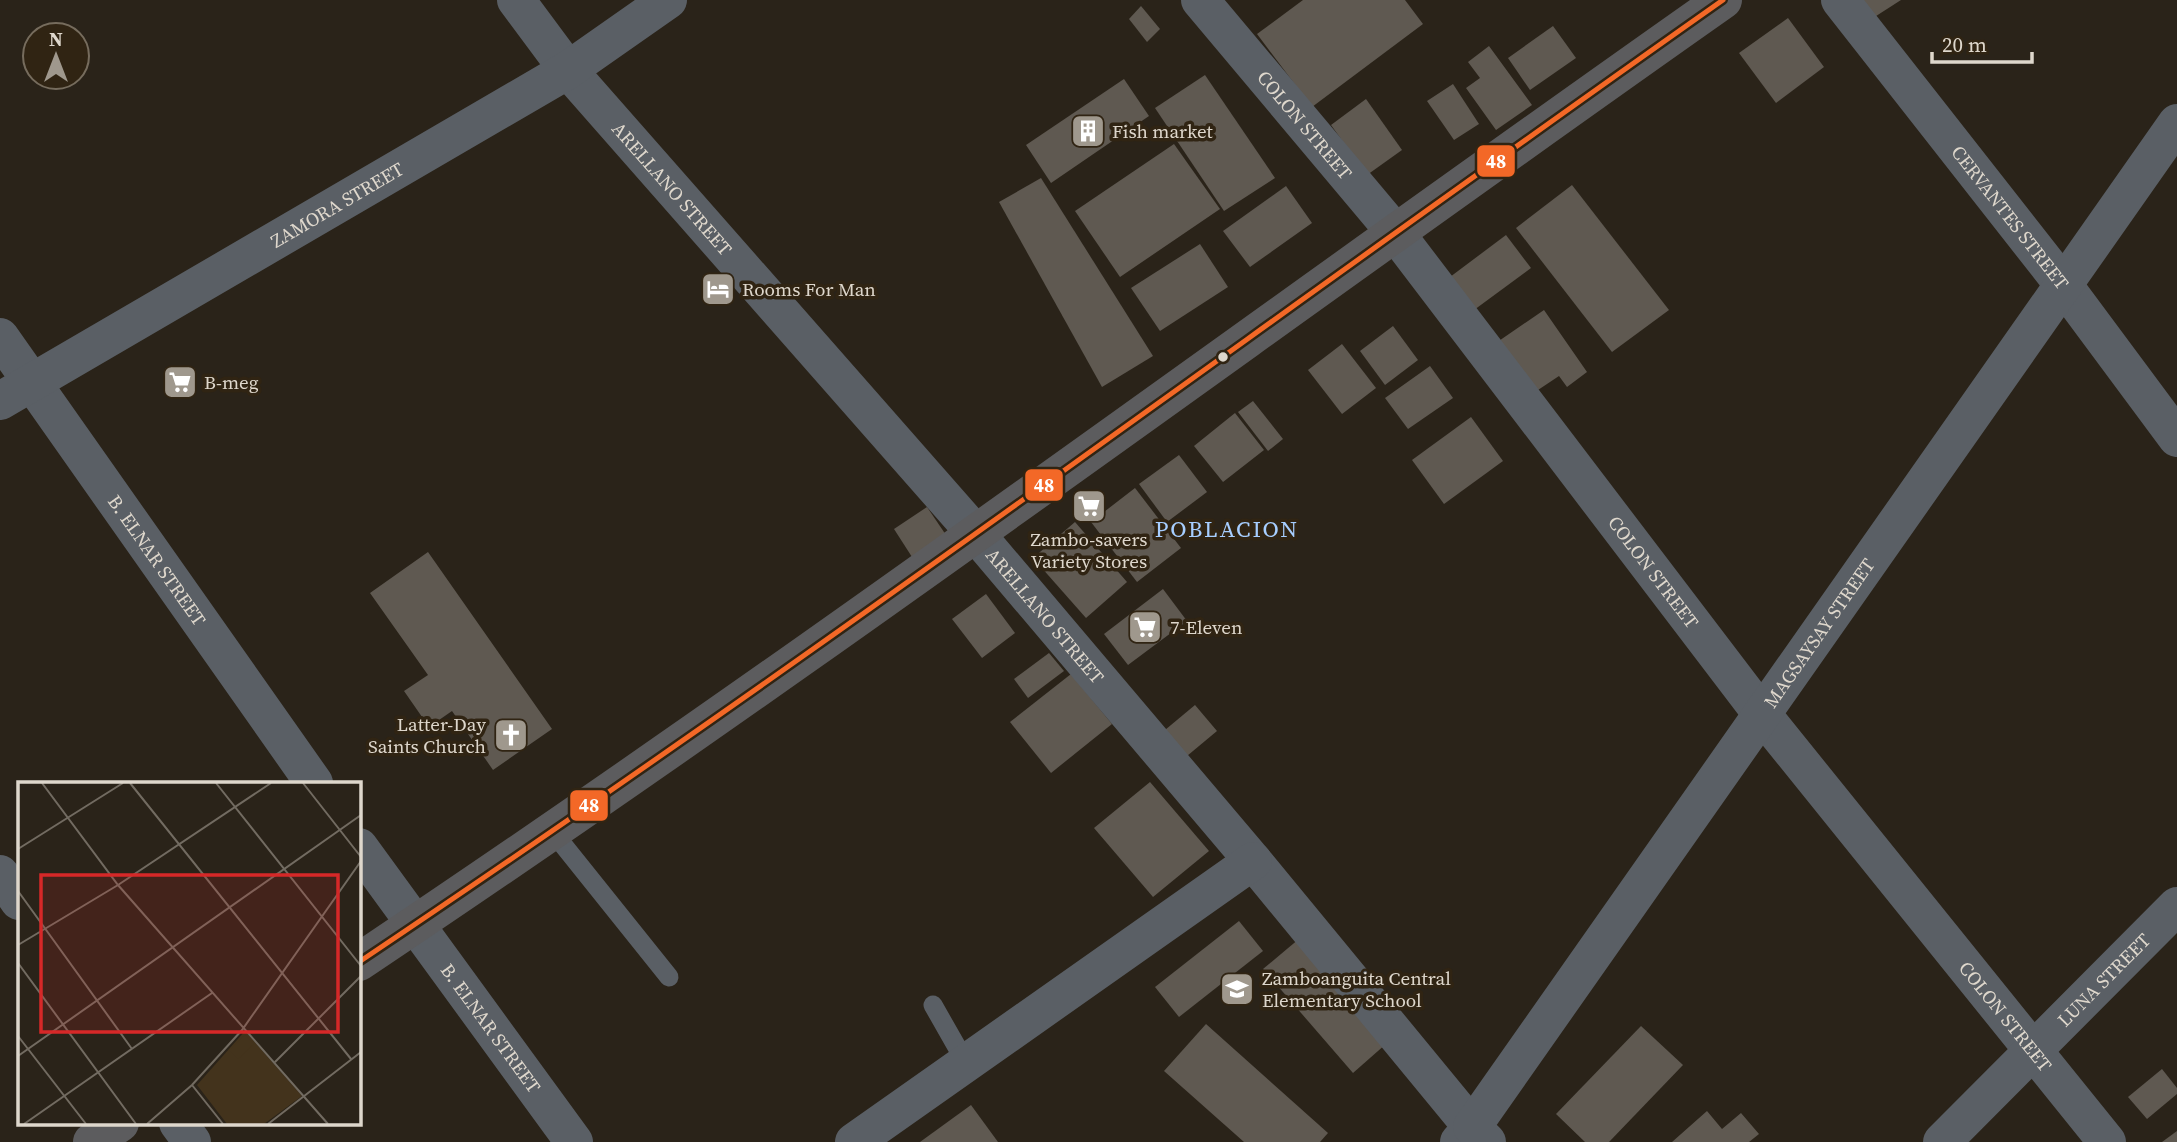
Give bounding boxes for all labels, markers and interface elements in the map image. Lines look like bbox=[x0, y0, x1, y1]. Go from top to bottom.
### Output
north arrow bbox=[21, 21, 91, 91]
scale bar bbox=[1932, 21, 2032, 65]
text: N bbox=[49, 26, 63, 52]
text: 20 m bbox=[1942, 30, 1987, 59]
street label: COLON STREET bbox=[1251, 65, 1359, 185]
building icon: Fish market bbox=[1069, 112, 1107, 150]
street label: ARELLANO STREET bbox=[606, 116, 739, 261]
place label: Fish market bbox=[1112, 118, 1214, 144]
street label: CERVANTES STREET bbox=[1946, 140, 2075, 295]
line badge: 48 bbox=[1476, 144, 1516, 178]
text: 48 bbox=[1486, 148, 1506, 174]
street label: ZAMORA STREET bbox=[266, 155, 409, 254]
hotel icon: Rooms For Man bbox=[699, 270, 737, 308]
place label: Rooms For Man bbox=[742, 276, 876, 302]
unlabelled marker bbox=[1216, 350, 1230, 364]
supermarket icon: B-meg bbox=[161, 363, 199, 401]
place label: B-meg bbox=[204, 369, 259, 395]
line badge: 48 bbox=[1024, 468, 1064, 502]
text: 48 bbox=[1034, 472, 1054, 498]
supermarket icon: Zambo-savers Variety Stores bbox=[1070, 487, 1108, 525]
street label: B. ELNAR STREET bbox=[102, 490, 213, 631]
street label: COLON STREET bbox=[1602, 510, 1705, 634]
district label: POBLACION bbox=[1155, 513, 1299, 545]
place label: Zambo-savers Variety Stores bbox=[1030, 526, 1148, 574]
street label: ARELLANO STREET bbox=[980, 542, 1110, 689]
street label: MAGSAYSAY STREET bbox=[1757, 552, 1881, 713]
supermarket icon: 7-Eleven bbox=[1126, 608, 1164, 646]
place label: 7-Eleven bbox=[1170, 614, 1242, 640]
place label: Latter-Day Saints Church bbox=[368, 711, 486, 759]
church icon: Latter-Day Saints Church bbox=[492, 716, 530, 754]
inset map bbox=[18, 782, 360, 1124]
line badge: 48 bbox=[569, 789, 609, 822]
text: 48 bbox=[579, 792, 599, 818]
street label: LUNA STREET bbox=[2051, 927, 2156, 1032]
street label: COLON STREET bbox=[1953, 955, 2058, 1077]
street label: B. ELNAR STREET bbox=[435, 958, 547, 1098]
place label: Zamboanguita Central Elementary School bbox=[1262, 965, 1451, 1013]
school or university icon: Zamboanguita Central Elementary School bbox=[1218, 970, 1256, 1008]

